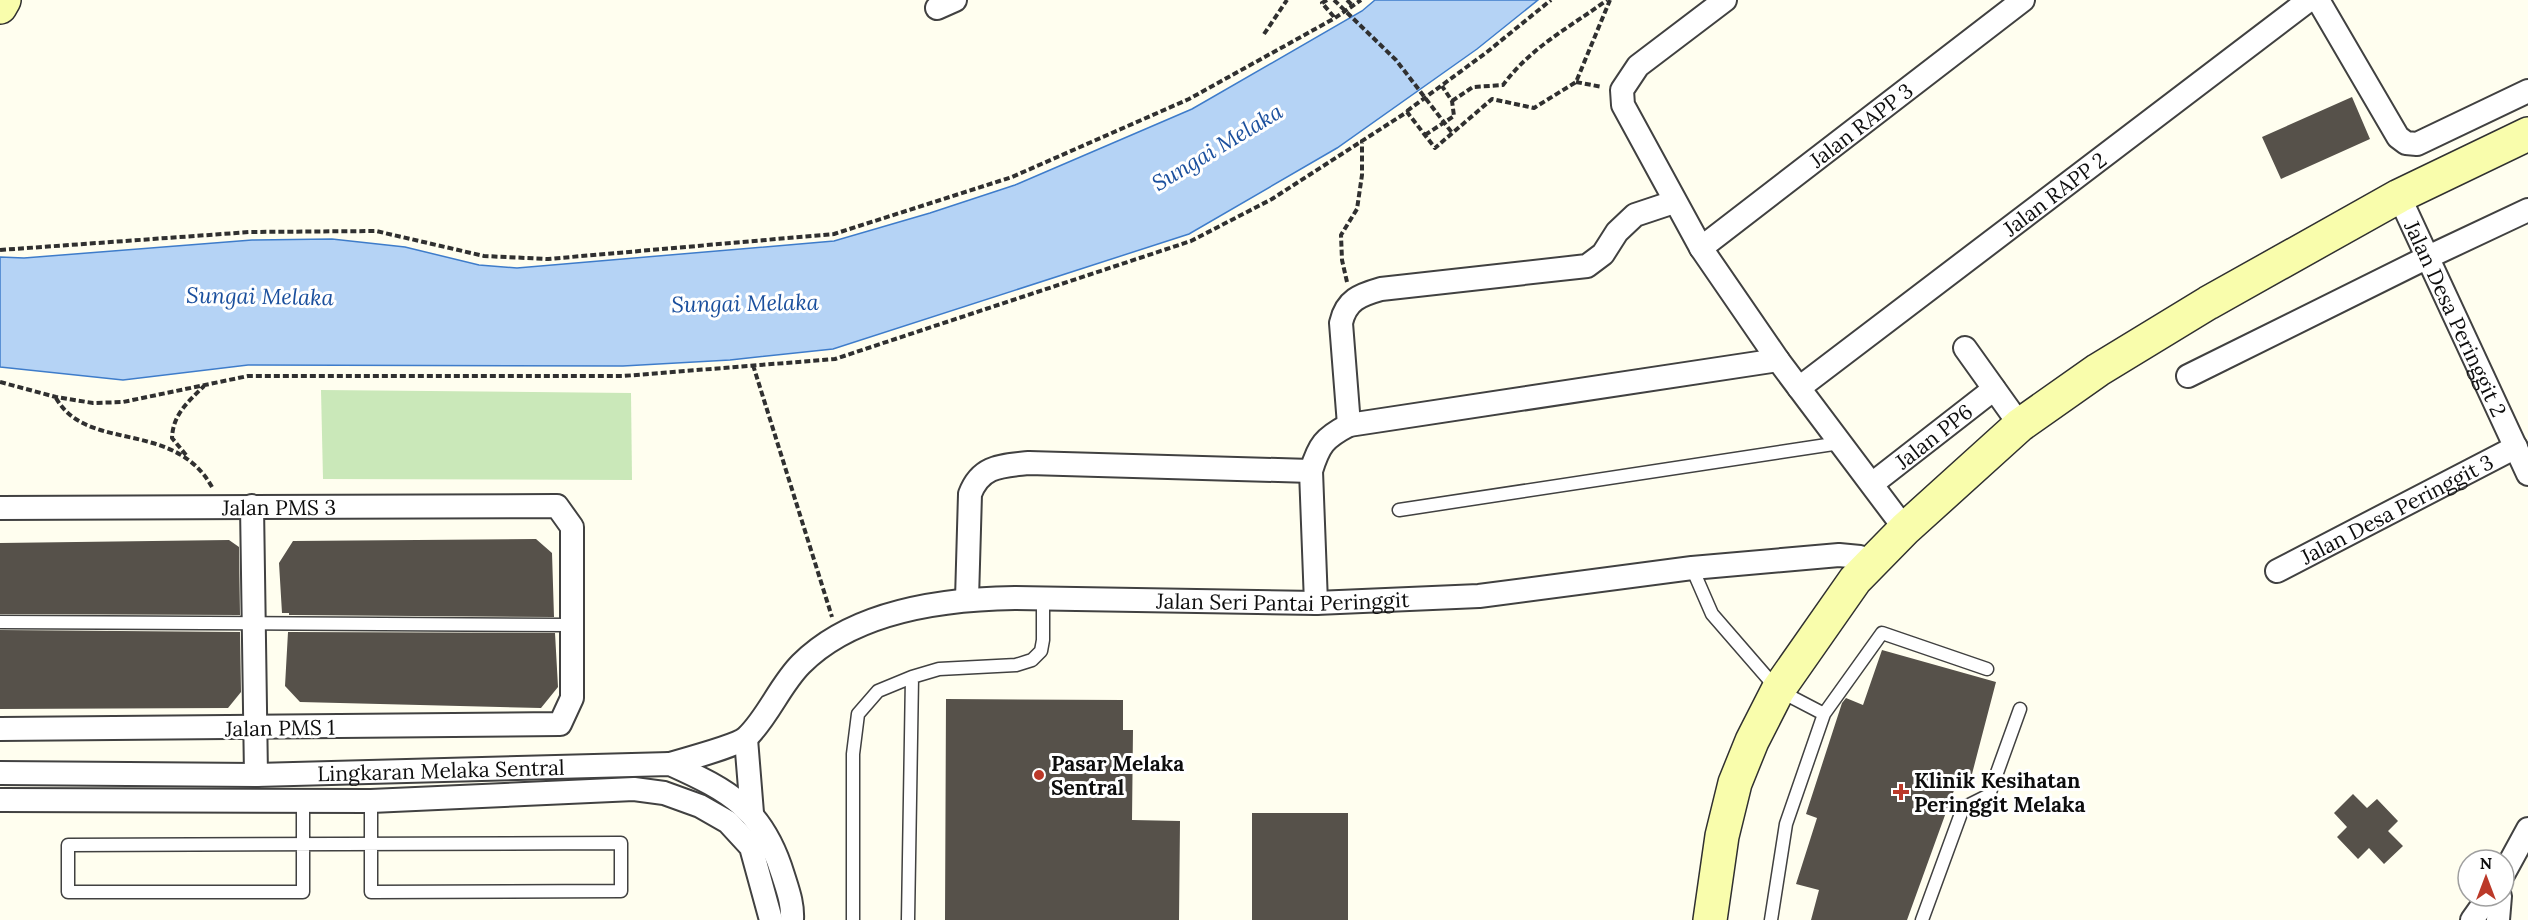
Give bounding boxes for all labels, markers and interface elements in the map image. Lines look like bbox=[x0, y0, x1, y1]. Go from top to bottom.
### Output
street label: Jalan RAPP 3 bbox=[1803, 76, 1918, 174]
water label: Sungai Melaka bbox=[1147, 97, 1288, 197]
street label: Jalan RAPP 2 bbox=[1997, 146, 2111, 242]
street label: Jalan Desa Peringgit 2 bbox=[2398, 215, 2513, 421]
water label: Sungai Melaka bbox=[186, 281, 335, 311]
water label: Sungai Melaka bbox=[671, 288, 820, 318]
street label: Jalan PP6 bbox=[1889, 398, 1978, 475]
street label: Jalan Desa Peringgit 3 bbox=[2295, 448, 2498, 570]
street label: Jalan PMS 3 bbox=[221, 493, 336, 521]
street label: Jalan Seri Pantai Peringgit bbox=[1155, 585, 1411, 617]
street label: Jalan PMS 1 bbox=[224, 714, 335, 742]
place label: Pasar Melaka Sentral bbox=[1051, 750, 1184, 801]
street label: Lingkaran Melaka Sentral bbox=[317, 753, 565, 787]
place label: Klinik Kesihatan Peringgit Melaka bbox=[1914, 767, 2086, 818]
marker: Pasar Melaka Sentral bbox=[1032, 768, 1046, 782]
marker: Klinik Kesihatan Peringgit Melaka bbox=[1892, 783, 1910, 801]
north arrow bbox=[2456, 848, 2516, 908]
text: N bbox=[2480, 853, 2492, 873]

